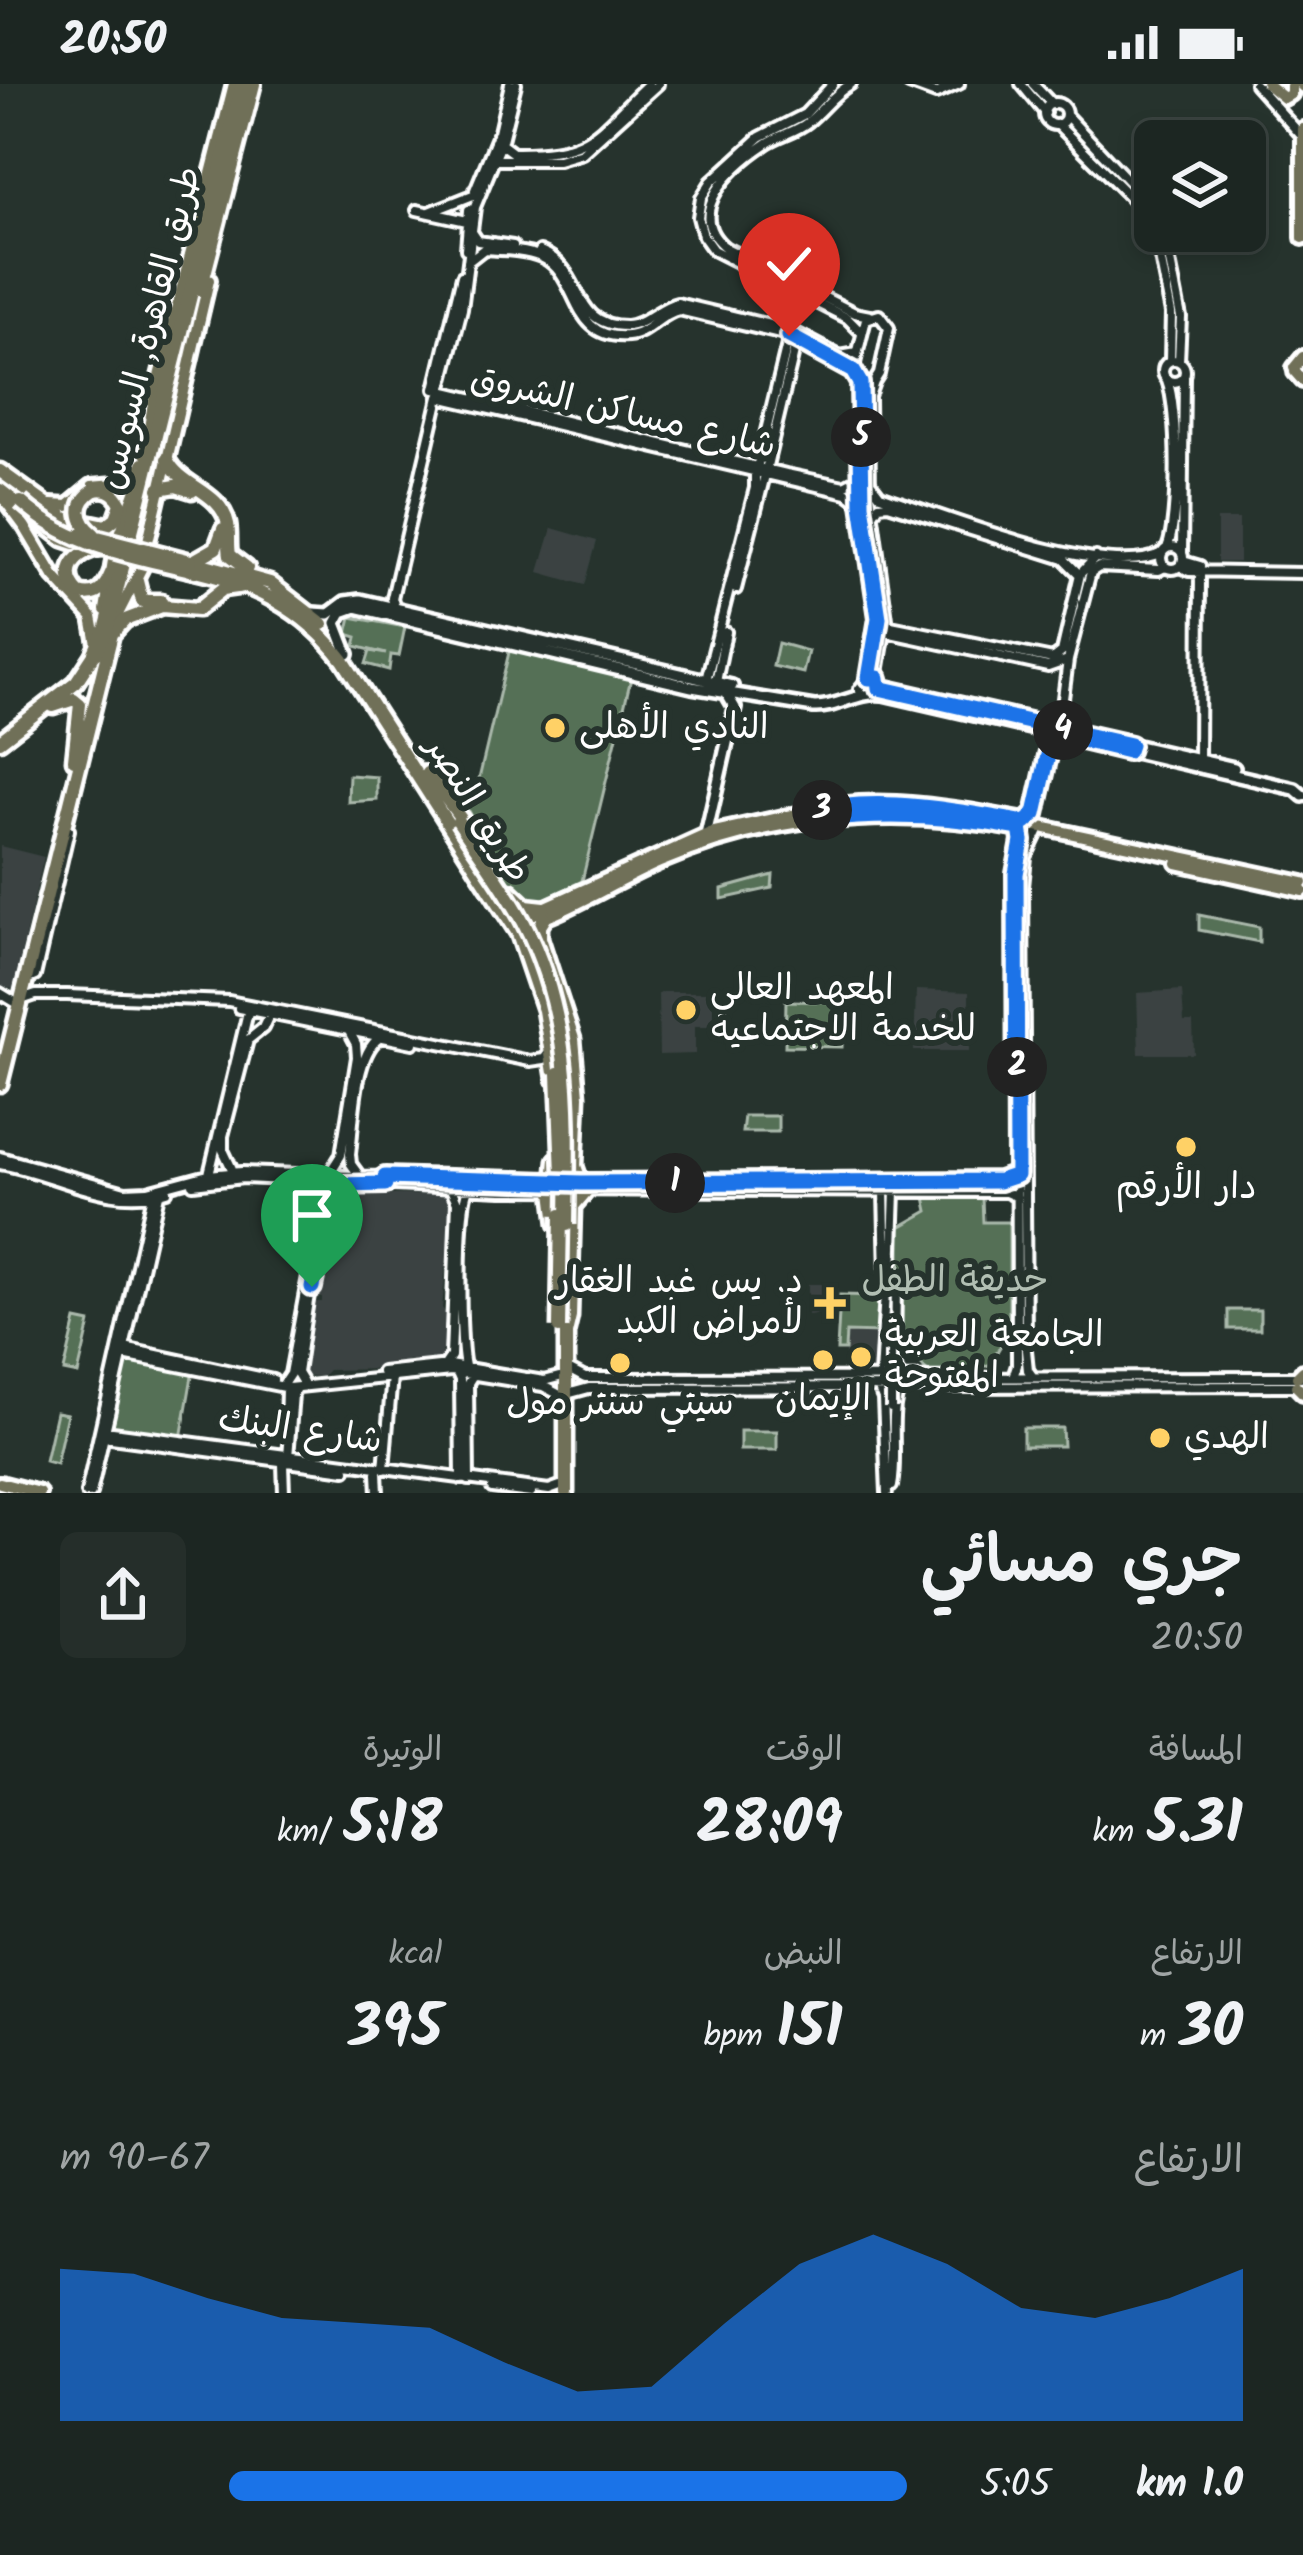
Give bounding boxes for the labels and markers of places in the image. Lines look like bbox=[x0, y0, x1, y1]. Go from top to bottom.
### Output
pin bbox=[738, 213, 840, 336]
pin: 5 bbox=[831, 407, 891, 467]
place label: النادي الأهلى bbox=[579, 700, 769, 757]
pin: 4 bbox=[1033, 700, 1093, 760]
marker: النادي الأهلى bbox=[542, 715, 568, 741]
pin: 3 bbox=[792, 780, 852, 840]
place label: المعهد العالي للخدمة الاجتماعيه bbox=[710, 961, 976, 1059]
marker: المعهد العالي للخدمة الاجتماعيه bbox=[673, 997, 699, 1023]
pin: 2 bbox=[987, 1037, 1047, 1097]
marker: دار الأرقم bbox=[1173, 1134, 1199, 1160]
pin: 1 bbox=[645, 1153, 705, 1213]
place label: دار الأرقم bbox=[1115, 1160, 1257, 1217]
pin bbox=[261, 1164, 363, 1287]
place label: د. يس غبد الغقار لأمراض الكبد bbox=[553, 1254, 803, 1352]
marker: د. يس غبد الغقار لأمراض الكبد bbox=[814, 1287, 846, 1319]
place label: الجامعة العربية المفتوحة bbox=[885, 1308, 1103, 1406]
marker: الجامعة العربية المفتوحة bbox=[848, 1344, 874, 1370]
marker: الإيمان bbox=[810, 1347, 836, 1373]
marker: سيتي سنتر مول bbox=[607, 1350, 633, 1376]
place label: الإيمان bbox=[775, 1372, 871, 1429]
place label: سيتي سنتر مول bbox=[506, 1376, 734, 1433]
place label: الهدي bbox=[1184, 1410, 1269, 1467]
marker: الهدي bbox=[1147, 1425, 1173, 1451]

